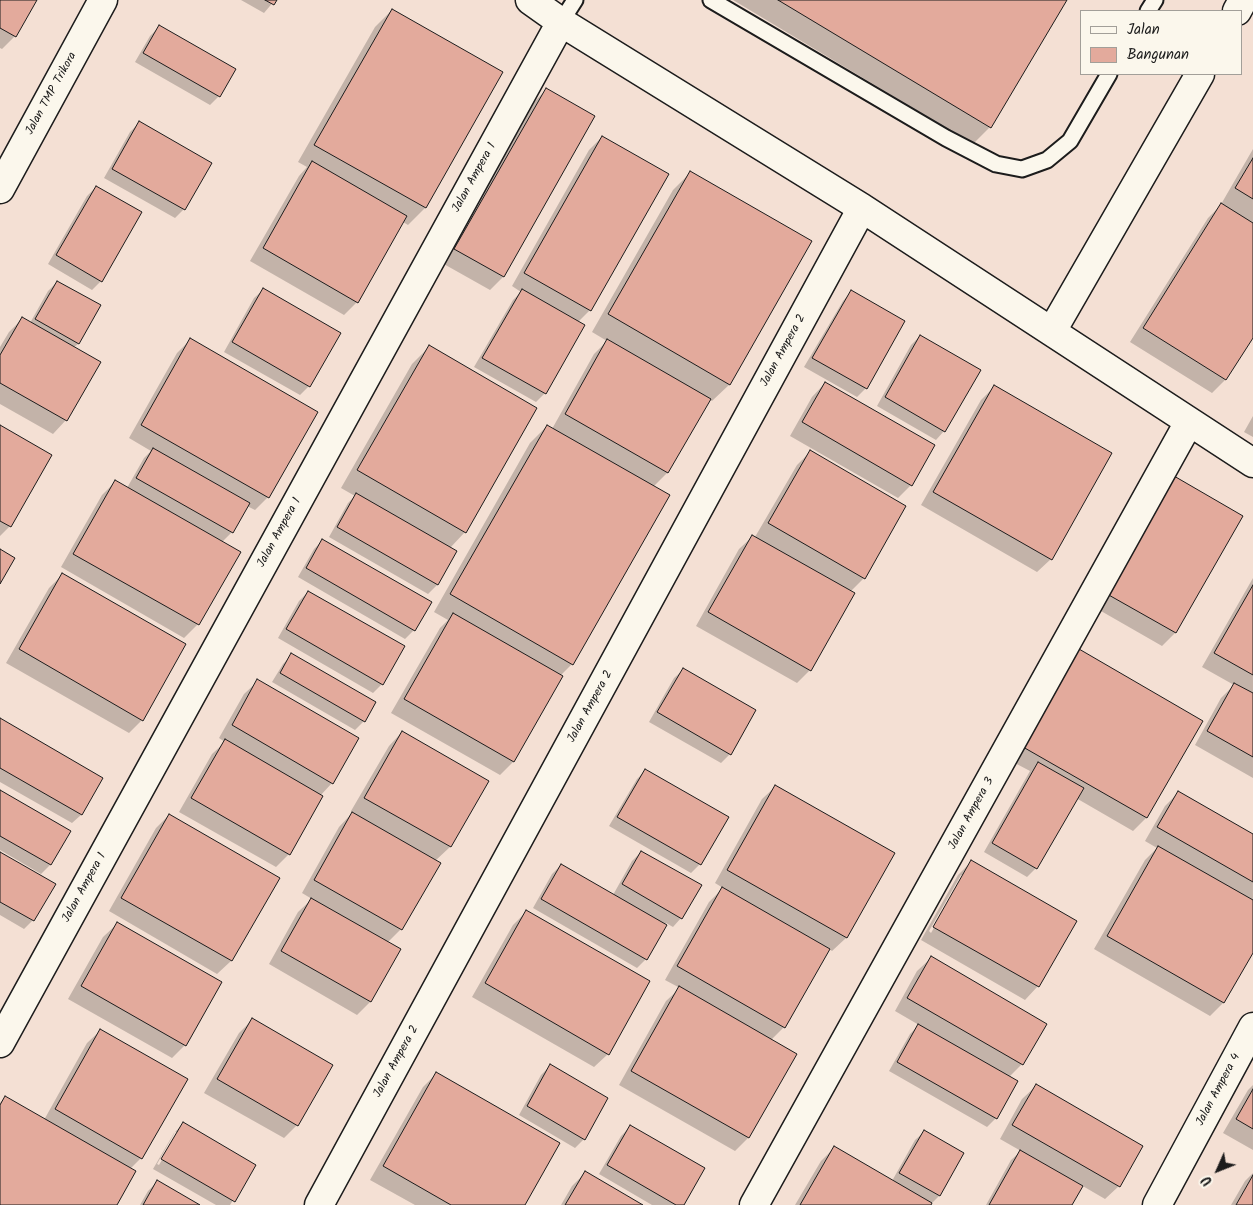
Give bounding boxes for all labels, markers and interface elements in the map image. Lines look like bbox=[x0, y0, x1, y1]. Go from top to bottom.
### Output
legend bbox=[1080, 10, 1243, 75]
text: Jalan bbox=[1127, 18, 1160, 42]
text: Bangunan bbox=[1127, 43, 1189, 67]
street label: Jalan TMP Trikora bbox=[23, 50, 81, 138]
street label: Jalan Ampera 1 bbox=[450, 141, 500, 215]
street label: Jalan Ampera 2 bbox=[758, 312, 810, 390]
street label: Jalan Ampera 1 bbox=[255, 496, 305, 570]
street label: Jalan Ampera 2 bbox=[565, 668, 617, 746]
street label: Jalan Ampera 3 bbox=[946, 775, 998, 853]
street label: Jalan Ampera 1 bbox=[60, 851, 110, 925]
street label: Jalan Ampera 2 bbox=[371, 1023, 423, 1101]
street label: Jalan Ampera 4 bbox=[1194, 1051, 1244, 1129]
north arrow bbox=[1193, 1145, 1243, 1195]
text: U bbox=[1196, 1170, 1218, 1191]

